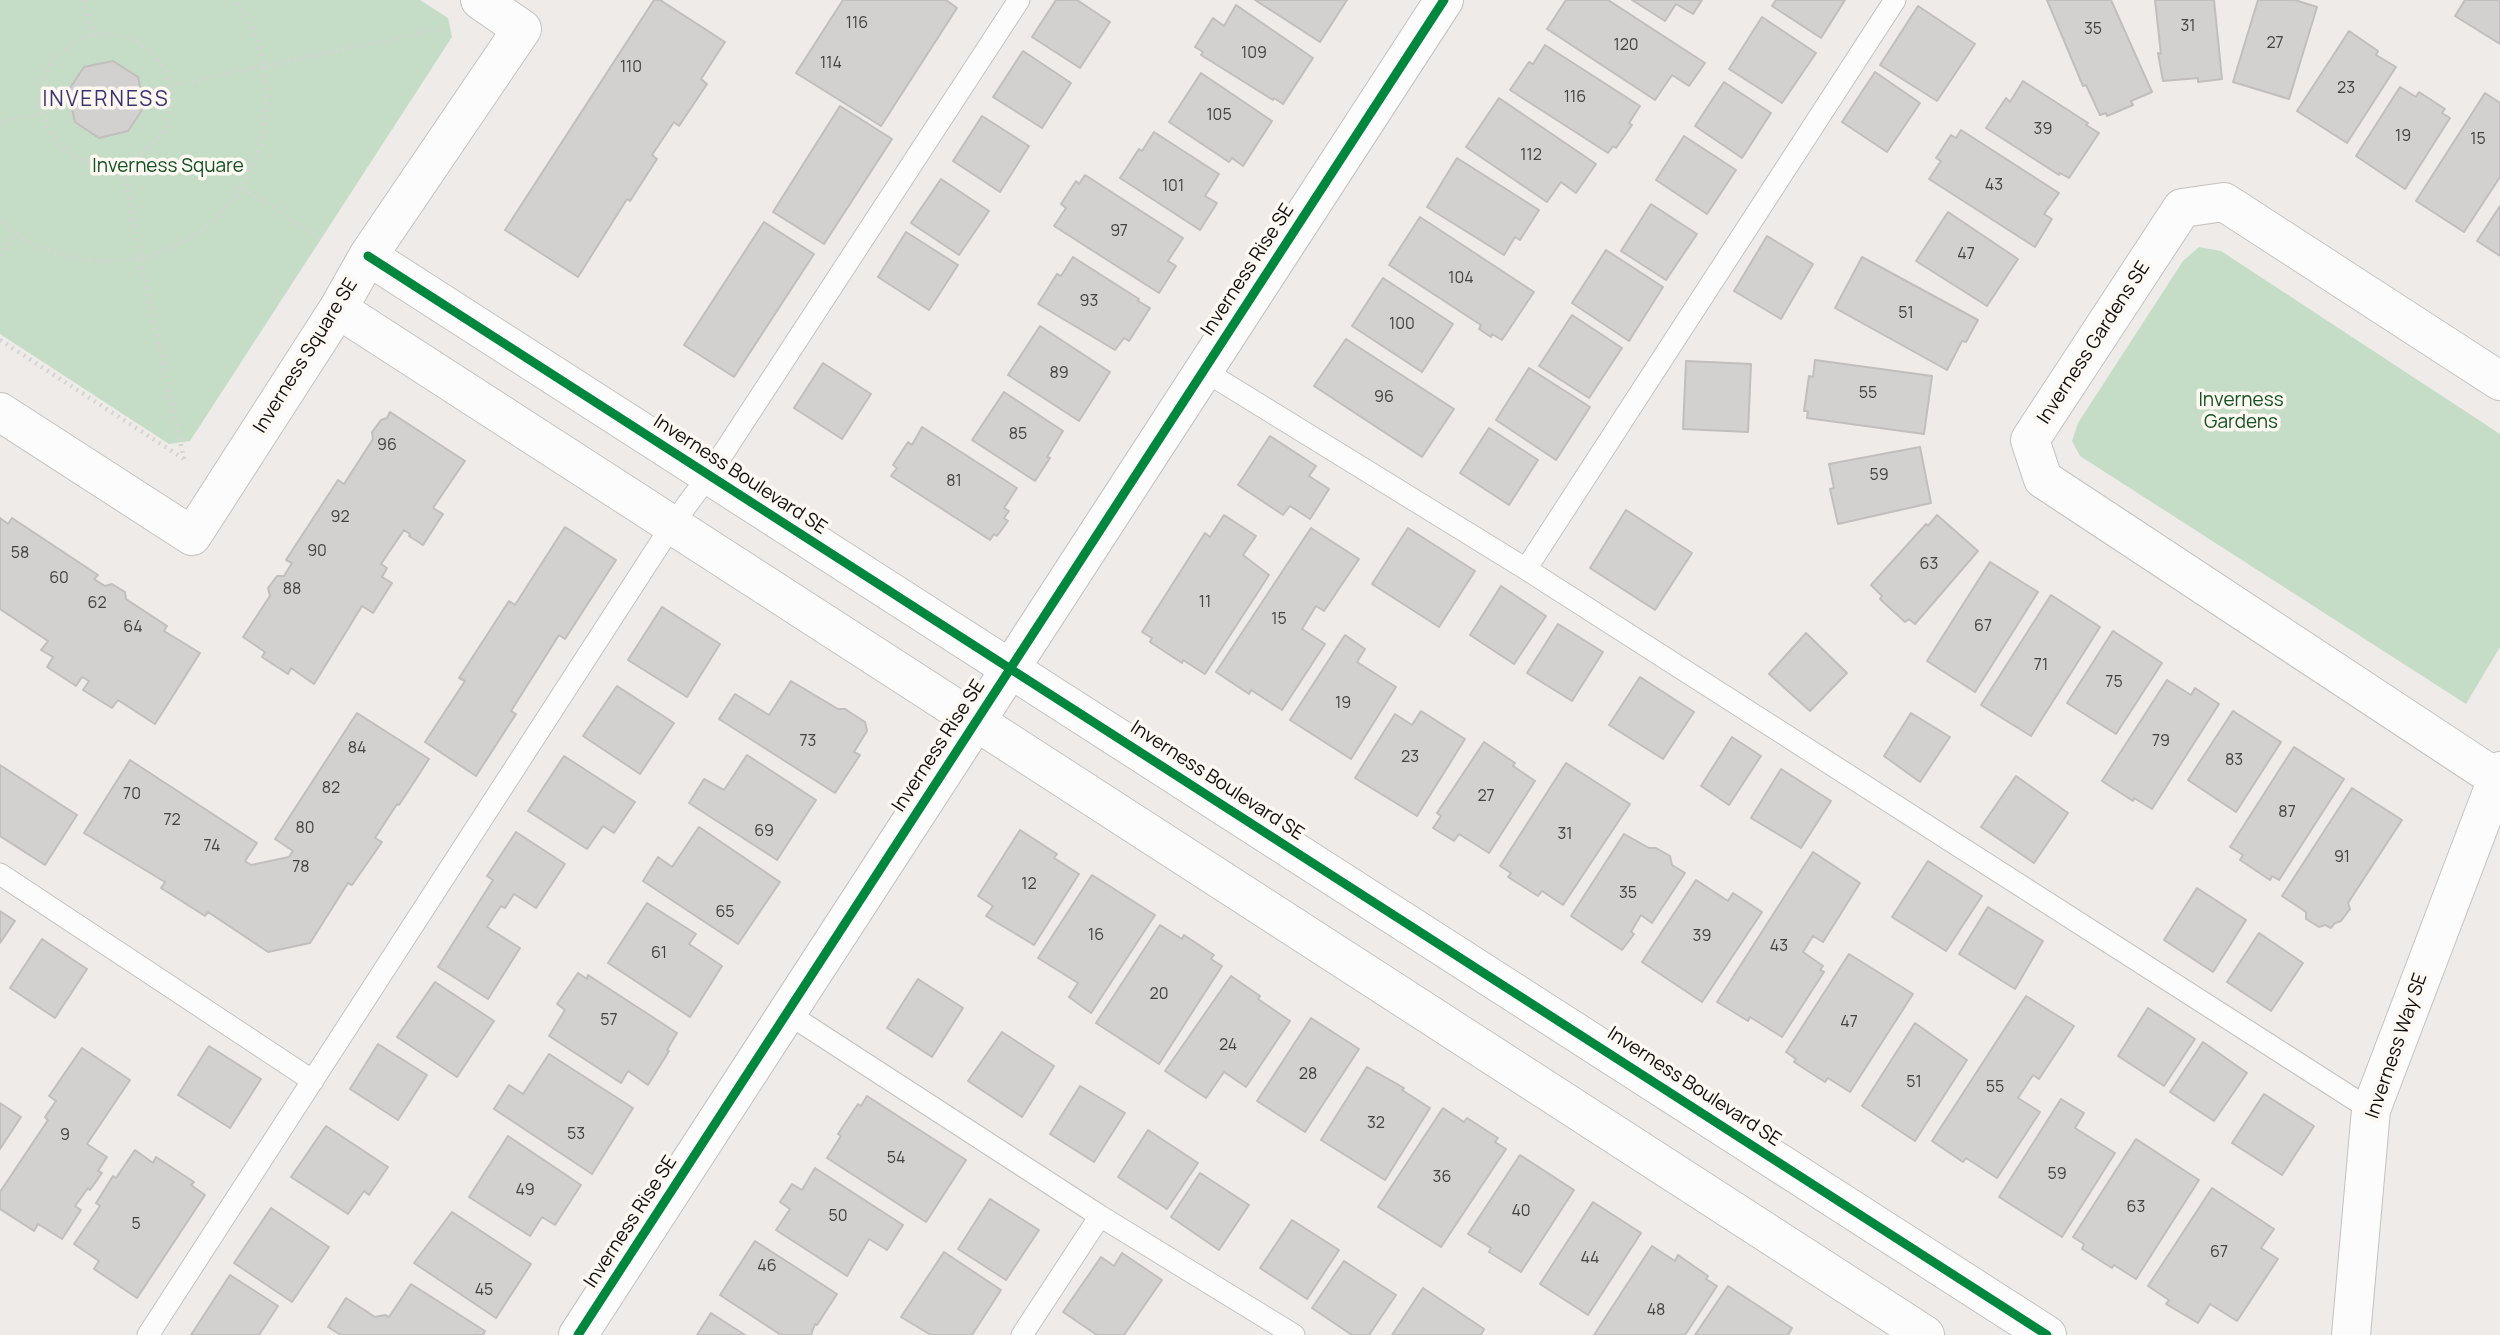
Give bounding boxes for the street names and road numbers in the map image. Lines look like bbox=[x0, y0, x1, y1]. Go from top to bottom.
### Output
street label: Inverness Rise SE bbox=[1197, 200, 1299, 340]
street label: Inverness Gardens SE bbox=[2033, 257, 2155, 429]
street label: Inverness Square SE bbox=[249, 275, 363, 437]
street label: Inverness Boulevard SE bbox=[649, 410, 831, 540]
street label: Inverness Rise SE bbox=[888, 676, 990, 816]
street label: Inverness Boulevard SE bbox=[1126, 716, 1308, 846]
street label: Inverness Way SE bbox=[2361, 970, 2433, 1122]
street label: Inverness Boulevard SE bbox=[1603, 1022, 1785, 1152]
street label: Inverness Rise SE bbox=[580, 1152, 682, 1292]

